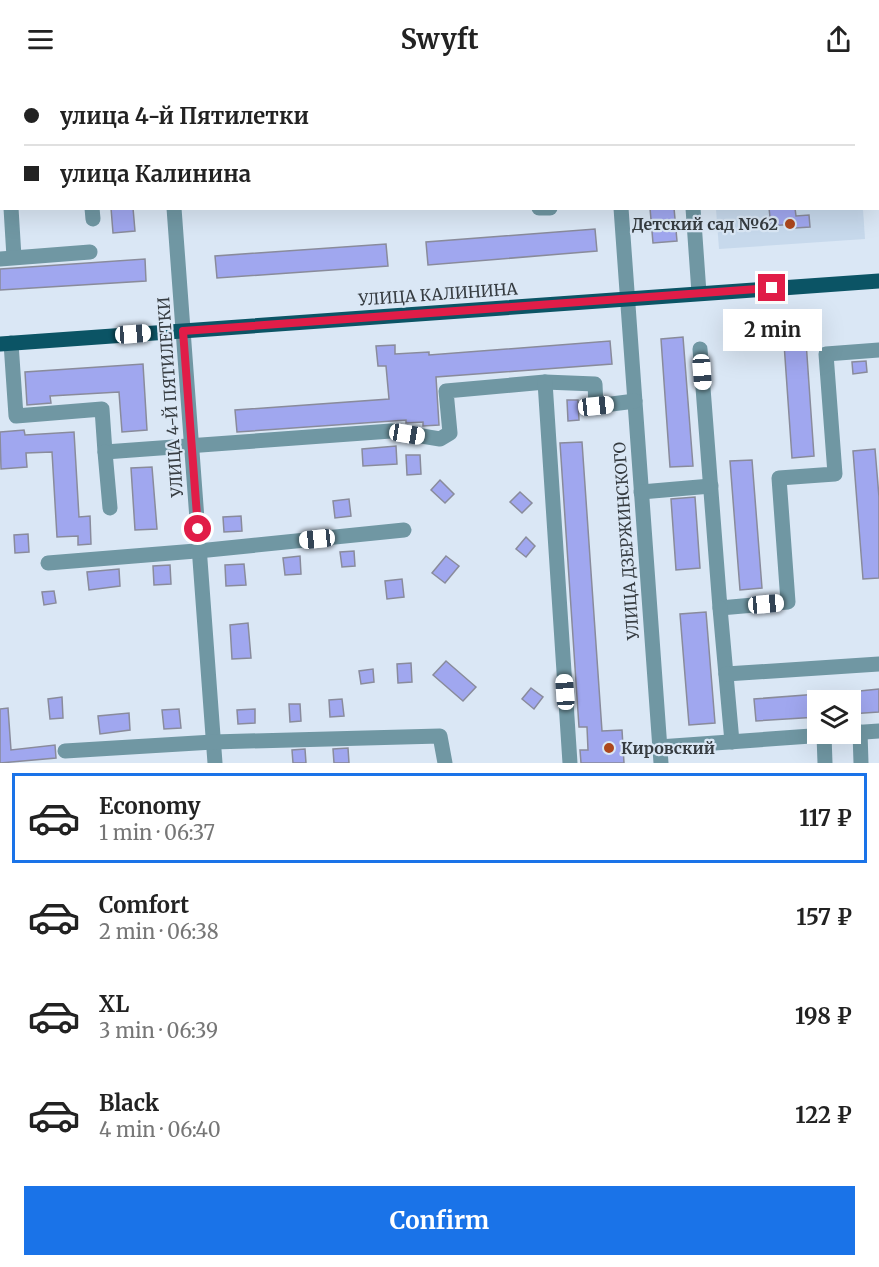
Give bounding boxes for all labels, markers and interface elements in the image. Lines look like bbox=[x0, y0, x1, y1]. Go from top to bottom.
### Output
text: Swyft bbox=[400, 22, 479, 56]
icon: menu bbox=[24, 23, 57, 56]
icon: share bbox=[822, 23, 855, 56]
text: улица 4-й Пятилетки bbox=[60, 102, 309, 130]
text: улица Калинина bbox=[60, 160, 251, 188]
place label: Детский сад №62 bbox=[632, 214, 778, 234]
marker: Детский сад №62 bbox=[783, 217, 797, 231]
route end bbox=[758, 274, 785, 301]
street label: УЛИЦА КАЛИНИНА bbox=[357, 278, 519, 310]
street label: УЛИЦА 4-Й ПЯТИЛЕТКИ bbox=[153, 296, 187, 499]
callout: 2 min bbox=[722, 309, 822, 351]
text: 2 min bbox=[744, 317, 801, 342]
car bbox=[114, 324, 152, 344]
car bbox=[692, 353, 712, 391]
car bbox=[577, 395, 615, 417]
car bbox=[388, 422, 426, 446]
street label: УЛИЦА ДЗЕРЖИНСКОГО bbox=[609, 441, 643, 642]
route start bbox=[184, 515, 211, 542]
car bbox=[298, 528, 336, 550]
car bbox=[747, 593, 785, 615]
car bbox=[555, 673, 575, 711]
map controls bbox=[807, 690, 861, 744]
button: layers bbox=[807, 690, 861, 744]
place label: Кировский bbox=[621, 738, 715, 758]
marker: Кировский bbox=[602, 741, 616, 755]
icon: car bbox=[27, 791, 81, 845]
text: Economy bbox=[99, 792, 200, 820]
text: 117 ₽ bbox=[799, 804, 852, 832]
text: 1 min · 06:37 bbox=[99, 820, 215, 845]
icon: car bbox=[27, 890, 81, 944]
text: Comfort bbox=[99, 891, 189, 919]
text: 157 ₽ bbox=[796, 903, 852, 931]
text: 2 min · 06:38 bbox=[99, 919, 219, 944]
icon: car bbox=[27, 989, 81, 1043]
text: XL bbox=[99, 990, 129, 1018]
text: 198 ₽ bbox=[795, 1002, 852, 1030]
text: 3 min · 06:39 bbox=[99, 1018, 218, 1043]
icon: car bbox=[27, 1088, 81, 1142]
text: Black bbox=[99, 1089, 159, 1117]
text: 122 ₽ bbox=[795, 1101, 852, 1129]
text: 4 min · 06:40 bbox=[99, 1117, 221, 1142]
button: Confirm bbox=[24, 1186, 855, 1255]

